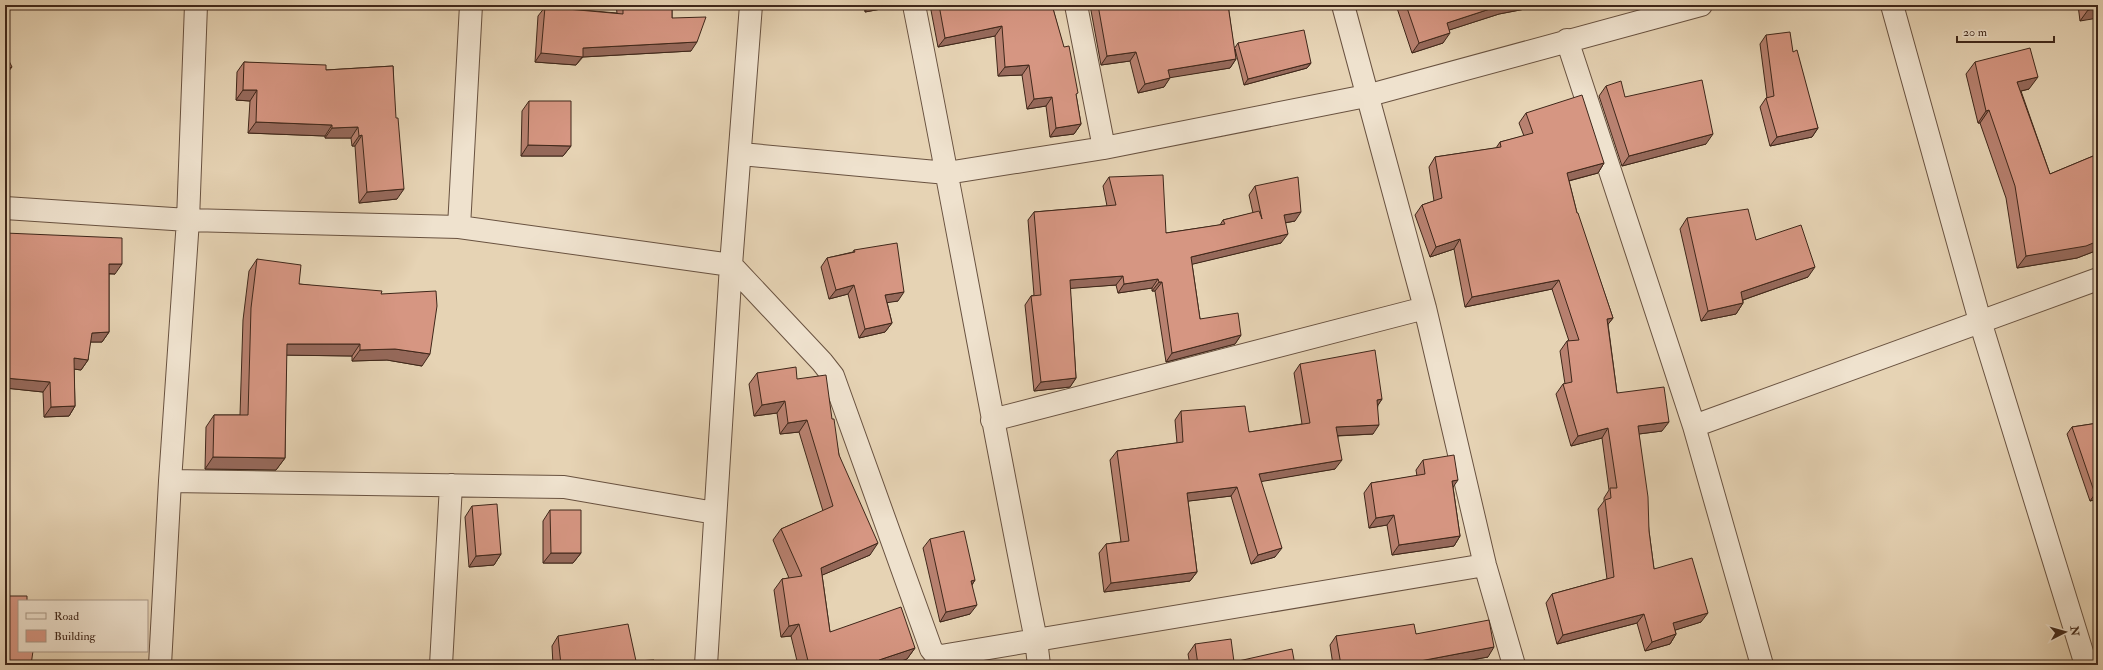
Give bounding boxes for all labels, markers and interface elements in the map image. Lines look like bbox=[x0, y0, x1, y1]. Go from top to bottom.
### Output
scale bar bbox=[1957, 18, 2054, 44]
text: 20 m bbox=[1963, 25, 1988, 40]
legend bbox=[18, 600, 148, 652]
text: Road bbox=[54, 609, 79, 624]
north arrow bbox=[2045, 612, 2085, 652]
text: N bbox=[2067, 624, 2082, 638]
text: Building bbox=[54, 629, 97, 644]

